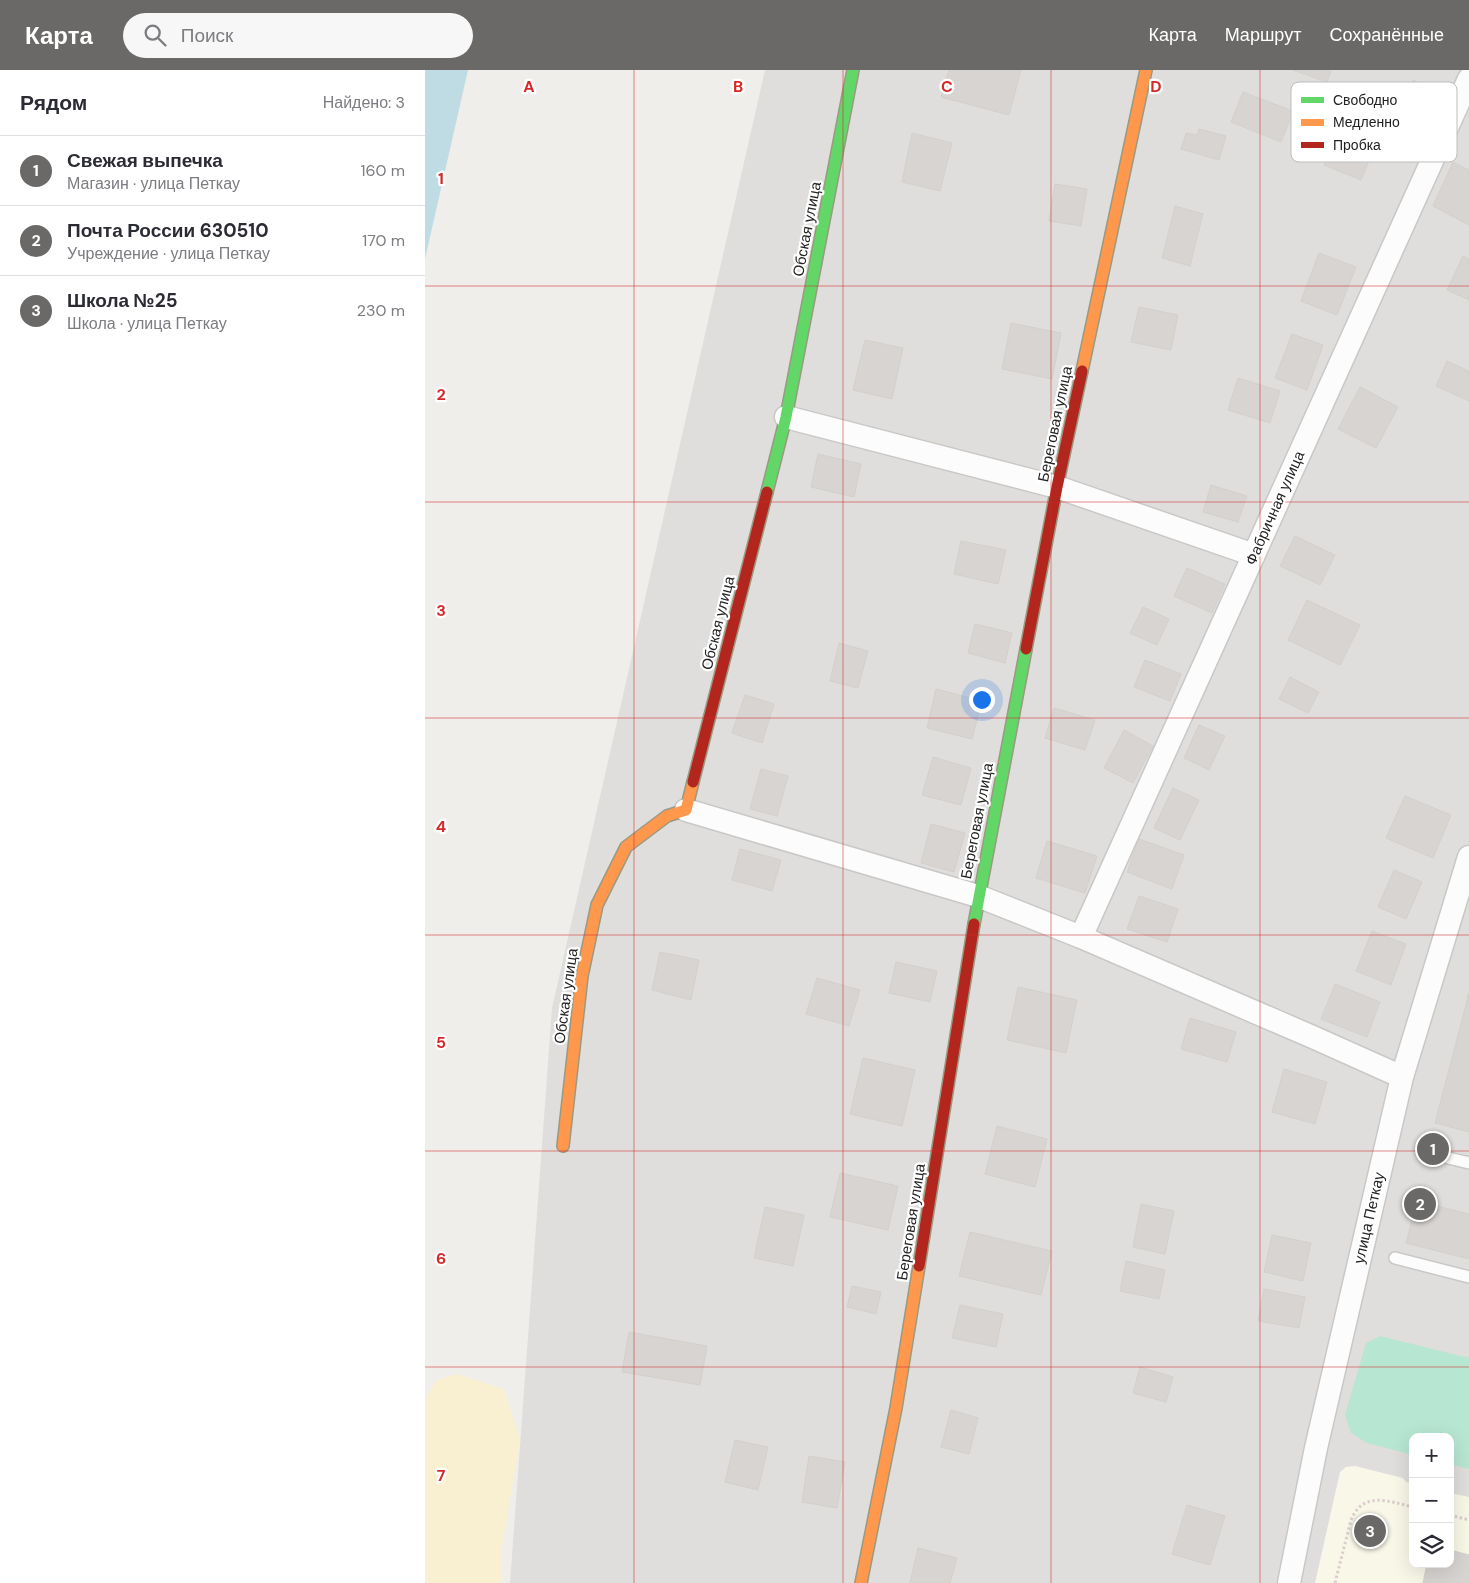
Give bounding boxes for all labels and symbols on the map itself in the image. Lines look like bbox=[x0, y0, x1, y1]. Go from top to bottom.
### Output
text: A bbox=[523, 76, 535, 97]
text: B bbox=[733, 76, 743, 97]
text: C bbox=[941, 76, 953, 97]
text: D bbox=[1150, 76, 1162, 97]
legend bbox=[1291, 82, 1457, 162]
text: Свободно bbox=[1333, 91, 1398, 109]
text: Медленно bbox=[1333, 113, 1400, 131]
text: Пробка bbox=[1333, 136, 1381, 154]
text: 1 bbox=[438, 168, 444, 189]
street label: Обская улица bbox=[788, 179, 826, 278]
street label: Береговая улица bbox=[1033, 364, 1077, 484]
text: 2 bbox=[436, 384, 446, 405]
street label: Фабричная улица bbox=[1241, 447, 1309, 568]
street label: Обская улица bbox=[697, 573, 739, 672]
text: 3 bbox=[436, 600, 446, 621]
your location bbox=[969, 687, 995, 713]
street label: Береговая улица bbox=[956, 761, 998, 881]
text: 4 bbox=[436, 816, 446, 837]
street label: Обская улица bbox=[549, 946, 583, 1045]
text: 5 bbox=[436, 1032, 446, 1053]
pin: 1 bbox=[1417, 1130, 1449, 1168]
street label: Береговая улица bbox=[892, 1162, 930, 1282]
street label: улица Петкау bbox=[1349, 1170, 1389, 1266]
pin: 2 bbox=[1404, 1185, 1436, 1223]
text: 6 bbox=[436, 1248, 446, 1269]
text: 7 bbox=[437, 1465, 446, 1486]
pin: 3 bbox=[1354, 1512, 1386, 1550]

